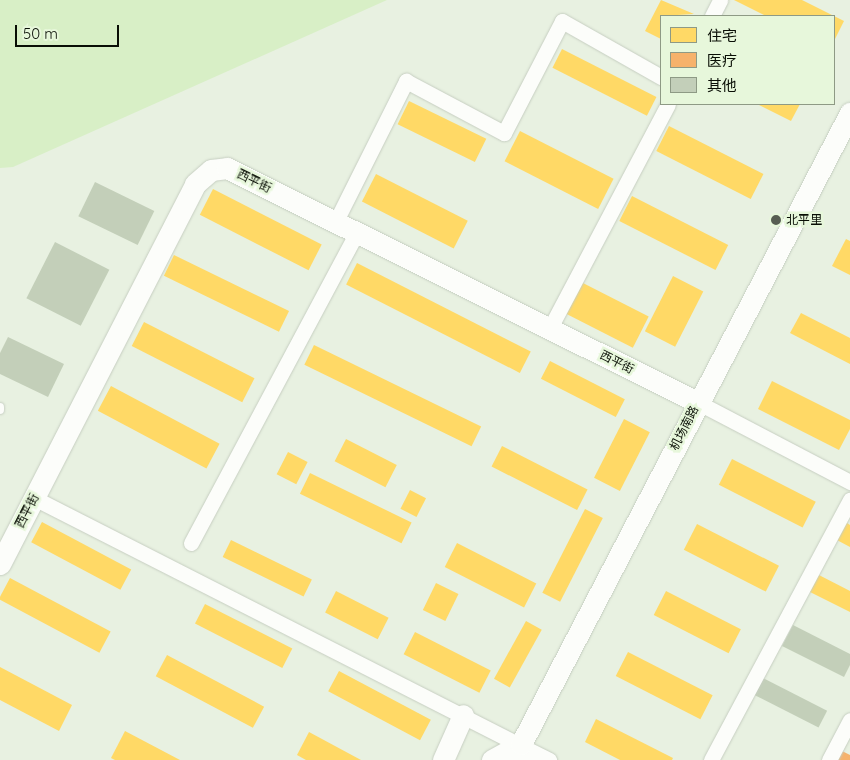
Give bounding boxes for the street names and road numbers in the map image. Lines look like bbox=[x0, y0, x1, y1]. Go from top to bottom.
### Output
street label: 西平街 bbox=[235, 167, 273, 195]
street label: 西平街 bbox=[598, 347, 636, 377]
street label: 机场南路 bbox=[667, 403, 701, 453]
street label: 西平街 bbox=[12, 492, 42, 530]

